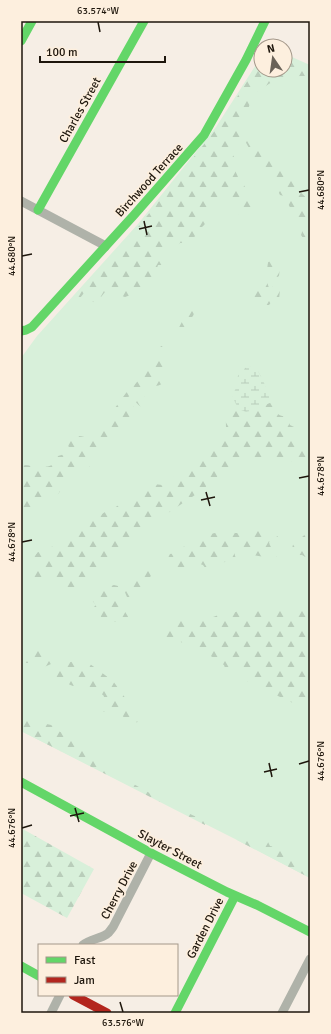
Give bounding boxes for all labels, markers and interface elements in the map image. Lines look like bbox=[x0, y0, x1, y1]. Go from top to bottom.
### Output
text: 63.574°W bbox=[77, 5, 119, 17]
scale bar bbox=[40, 38, 165, 64]
north arrow bbox=[253, 38, 293, 78]
text: N bbox=[266, 42, 276, 56]
text: 100 m bbox=[46, 45, 78, 60]
street label: Charles Street bbox=[56, 75, 105, 146]
street label: Birchwood Terrace bbox=[112, 140, 186, 220]
text: 44.680°N bbox=[315, 170, 327, 210]
text: 44.680°N bbox=[6, 236, 18, 276]
text: 44.678°N bbox=[315, 456, 327, 496]
text: 44.678°N bbox=[6, 522, 18, 562]
text: 44.676°N bbox=[315, 741, 327, 781]
text: 44.676°N bbox=[6, 808, 18, 848]
street label: Slayter Street bbox=[135, 826, 204, 873]
street label: Cherry Drive bbox=[98, 858, 141, 922]
street label: Garden Drive bbox=[184, 895, 227, 961]
legend bbox=[38, 944, 178, 996]
text: Fast bbox=[74, 953, 95, 968]
text: Jam bbox=[74, 973, 95, 988]
text: 63.576°W bbox=[102, 1017, 144, 1029]

